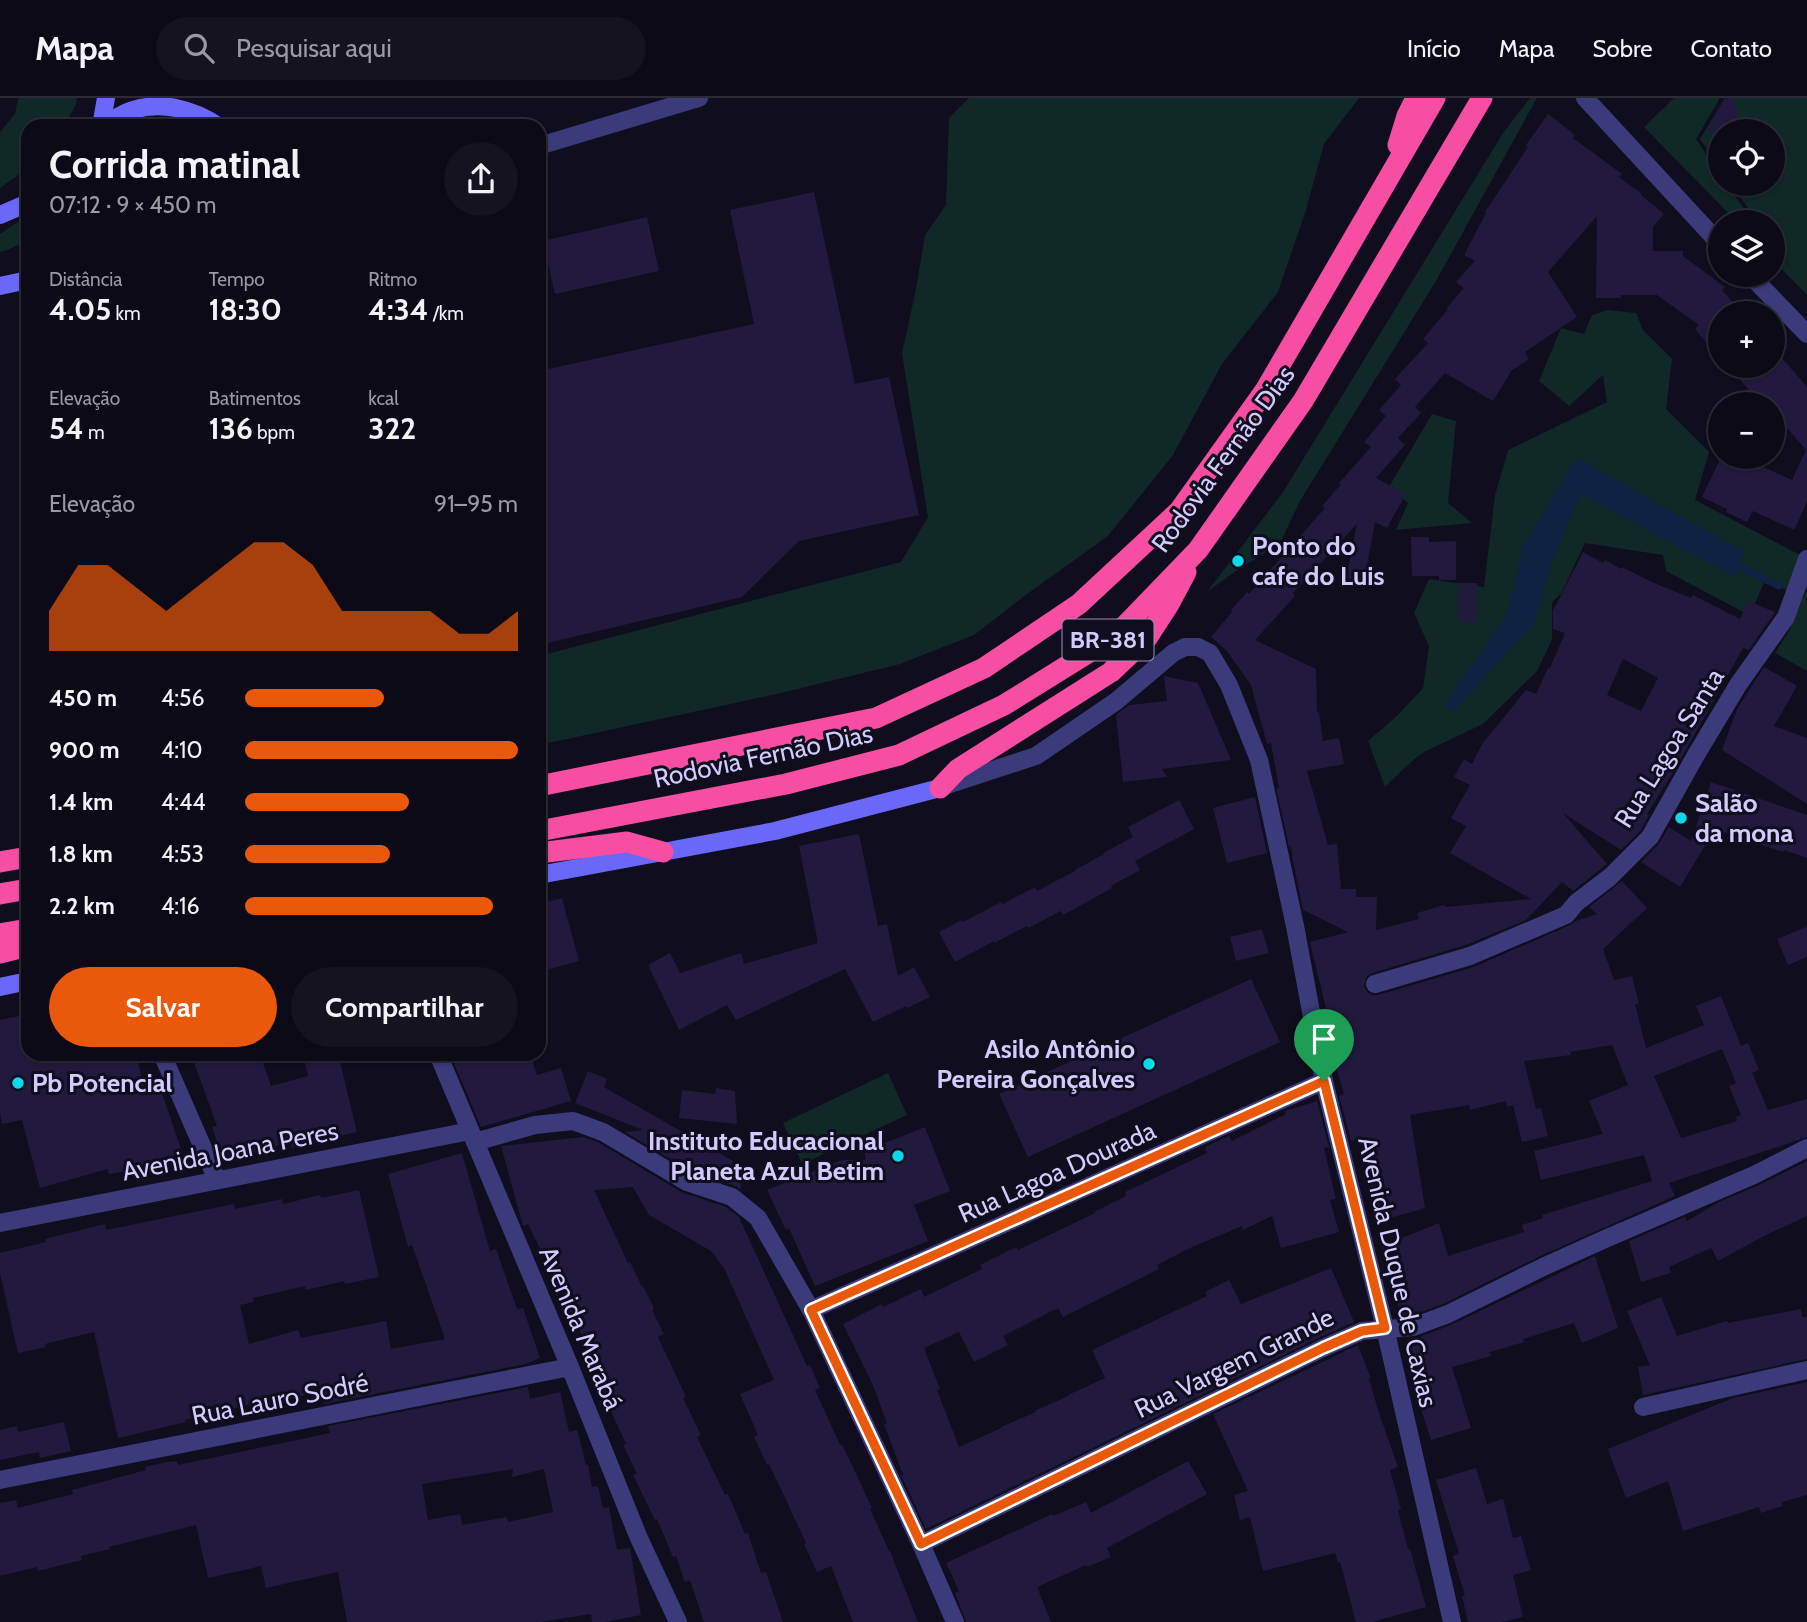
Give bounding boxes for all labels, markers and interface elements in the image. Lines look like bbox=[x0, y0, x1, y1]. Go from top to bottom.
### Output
search box bbox=[156, 17, 646, 80]
text: Mapa bbox=[35, 28, 114, 68]
icon: search bbox=[180, 29, 218, 67]
text: Pesquisar aqui bbox=[236, 32, 392, 64]
text: Início bbox=[1407, 34, 1461, 63]
text: Mapa bbox=[1499, 34, 1554, 63]
text: Sobre bbox=[1592, 34, 1653, 63]
text: Contato bbox=[1691, 34, 1772, 63]
map controls bbox=[1708, 119, 1785, 469]
button: locate bbox=[1708, 119, 1785, 196]
text: Corrida matinal bbox=[49, 141, 301, 188]
button: share bbox=[444, 142, 518, 216]
text: 07:12 · 9 × 450 m bbox=[49, 191, 216, 219]
button: layers bbox=[1708, 210, 1785, 287]
text: Distância bbox=[49, 268, 123, 291]
text: Tempo bbox=[209, 268, 265, 291]
text: Ritmo bbox=[368, 268, 417, 291]
text: 4.05 bbox=[49, 291, 111, 328]
text: 18:30 bbox=[209, 291, 282, 328]
text: 4:34 bbox=[368, 291, 428, 328]
button: + bbox=[1708, 301, 1785, 378]
text: km bbox=[111, 302, 141, 325]
text: /km bbox=[428, 302, 464, 325]
street label: Rodovia Fernão Dias bbox=[1144, 359, 1302, 559]
text: Elevação bbox=[49, 387, 120, 410]
text: Batimentos bbox=[209, 387, 301, 410]
text: kcal bbox=[368, 387, 399, 410]
button: − bbox=[1708, 392, 1785, 469]
text: 54 bbox=[49, 410, 84, 447]
text: 136 bbox=[209, 410, 253, 447]
text: 322 bbox=[368, 410, 416, 447]
text: m bbox=[84, 421, 105, 444]
text: bpm bbox=[253, 421, 295, 444]
text: Elevação bbox=[49, 490, 135, 518]
text: 91–95 m bbox=[434, 490, 518, 518]
place label: Ponto do cafe do Luis bbox=[1252, 530, 1385, 592]
marker: Ponto do cafe do Luis bbox=[1230, 553, 1246, 569]
road number: BR-381 bbox=[1062, 620, 1154, 660]
street label: Rua Lagoa Santa bbox=[1607, 662, 1731, 833]
text: 450 m bbox=[49, 684, 117, 712]
text: 4:56 bbox=[161, 684, 205, 712]
street label: Rodovia Fernão Dias bbox=[650, 717, 876, 795]
text: 900 m bbox=[49, 736, 120, 764]
text: 4:10 bbox=[161, 736, 203, 764]
place label: Salão da mona bbox=[1695, 787, 1793, 849]
text: 1.4 km bbox=[49, 788, 113, 816]
text: 4:44 bbox=[161, 788, 206, 816]
marker: Salão da mona bbox=[1673, 810, 1689, 826]
text: 1.8 km bbox=[49, 840, 113, 868]
text: 4:53 bbox=[161, 840, 204, 868]
text: 2.2 km bbox=[49, 892, 115, 920]
text: 4:16 bbox=[161, 892, 200, 920]
button: Salvar bbox=[49, 967, 277, 1047]
button: Compartilhar bbox=[291, 967, 518, 1047]
pin bbox=[1294, 1009, 1354, 1081]
icon: arrive bbox=[1305, 1020, 1343, 1058]
place label: Asilo Antônio Pereira Gonçalves bbox=[936, 1033, 1135, 1095]
marker: Asilo Antônio Pereira Gonçalves bbox=[1141, 1056, 1157, 1072]
place label: Pb Potencial bbox=[32, 1067, 173, 1099]
marker: Pb Potencial bbox=[10, 1075, 26, 1091]
street label: Avenida Joana Peres bbox=[119, 1114, 341, 1188]
street label: Rua Lagoa Dourada bbox=[953, 1114, 1161, 1230]
place label: Instituto Educacional Planeta Azul Betim bbox=[648, 1125, 884, 1187]
street label: Avenida Duque de Caxias bbox=[1351, 1134, 1445, 1411]
marker: Instituto Educacional Planeta Azul Betim bbox=[890, 1148, 906, 1164]
street label: Avenida Marabá bbox=[532, 1241, 630, 1415]
street label: Rua Vargem Grande bbox=[1129, 1301, 1339, 1425]
street label: Rua Lauro Sodré bbox=[189, 1366, 371, 1432]

